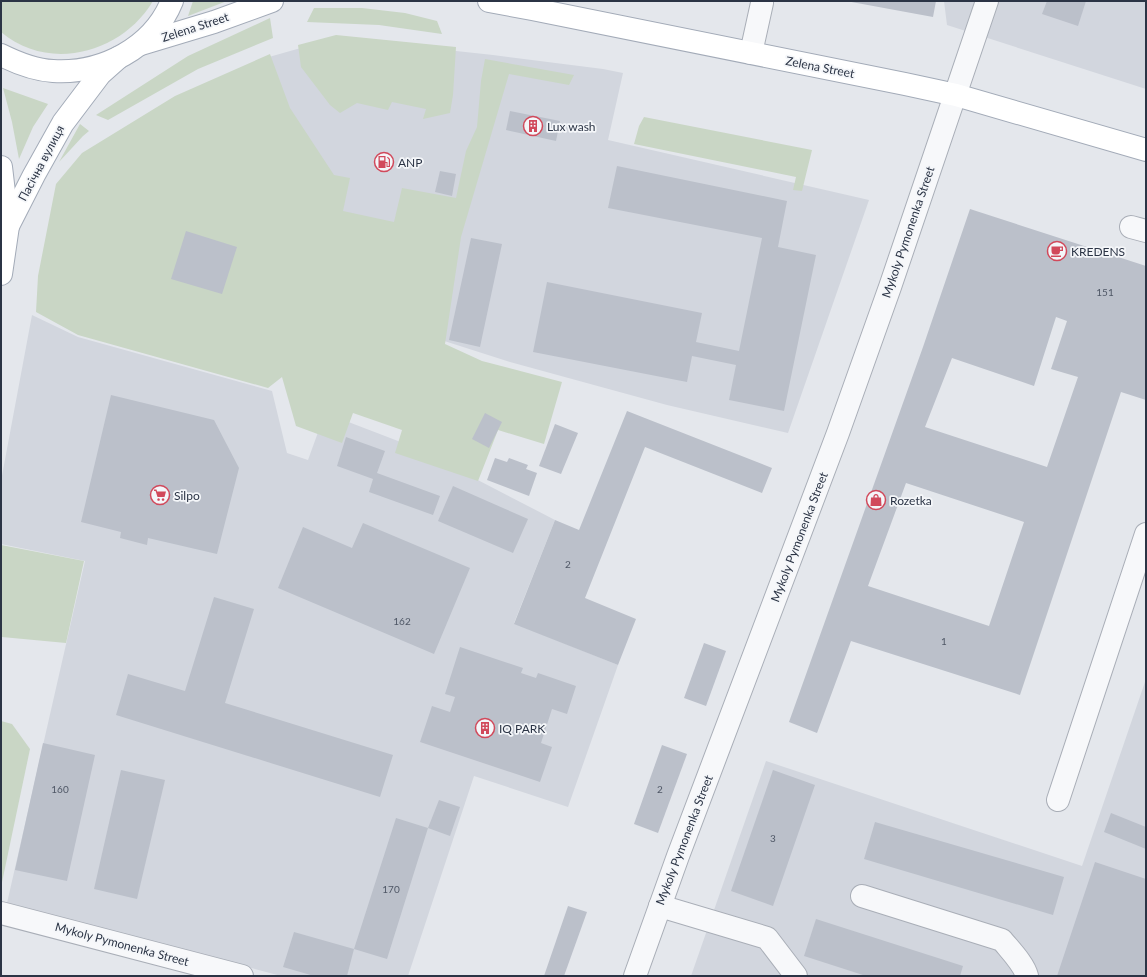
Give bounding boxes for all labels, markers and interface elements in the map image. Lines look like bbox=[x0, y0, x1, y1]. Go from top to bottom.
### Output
street label: Zelena Street bbox=[159, 9, 231, 45]
street label: Zelena Street bbox=[784, 53, 856, 81]
building icon: Lux wash bbox=[522, 115, 544, 137]
place label: Lux wash bbox=[547, 119, 596, 134]
street label: Пасічна вулиця bbox=[15, 122, 67, 203]
fuel station icon: ANP bbox=[373, 151, 395, 173]
place label: ANP bbox=[398, 155, 423, 170]
street label: Mykoly Pymonenka Street bbox=[878, 164, 938, 300]
cafe icon: KREDENS bbox=[1046, 240, 1068, 262]
place label: KREDENS bbox=[1071, 244, 1125, 259]
house number: 151 bbox=[1096, 286, 1114, 298]
street label: Mykoly Pymonenka Street bbox=[767, 469, 831, 604]
supermarket icon: Silpo bbox=[149, 484, 171, 506]
place label: Silpo bbox=[174, 488, 200, 503]
shop icon: Rozetka bbox=[865, 489, 887, 511]
place label: Rozetka bbox=[890, 493, 932, 508]
house number: 2 bbox=[565, 558, 571, 570]
house number: 162 bbox=[393, 615, 411, 627]
house number: 1 bbox=[941, 635, 947, 647]
building icon: IQ PARK bbox=[474, 717, 496, 739]
place label: IQ PARK bbox=[499, 721, 545, 736]
street label: Mykoly Pymonenka Street bbox=[652, 772, 716, 907]
house number: 160 bbox=[51, 783, 69, 795]
house number: 2 bbox=[657, 783, 663, 795]
house number: 3 bbox=[770, 832, 776, 844]
house number: 170 bbox=[382, 883, 400, 895]
street label: Mykoly Pymonenka Street bbox=[53, 919, 191, 969]

